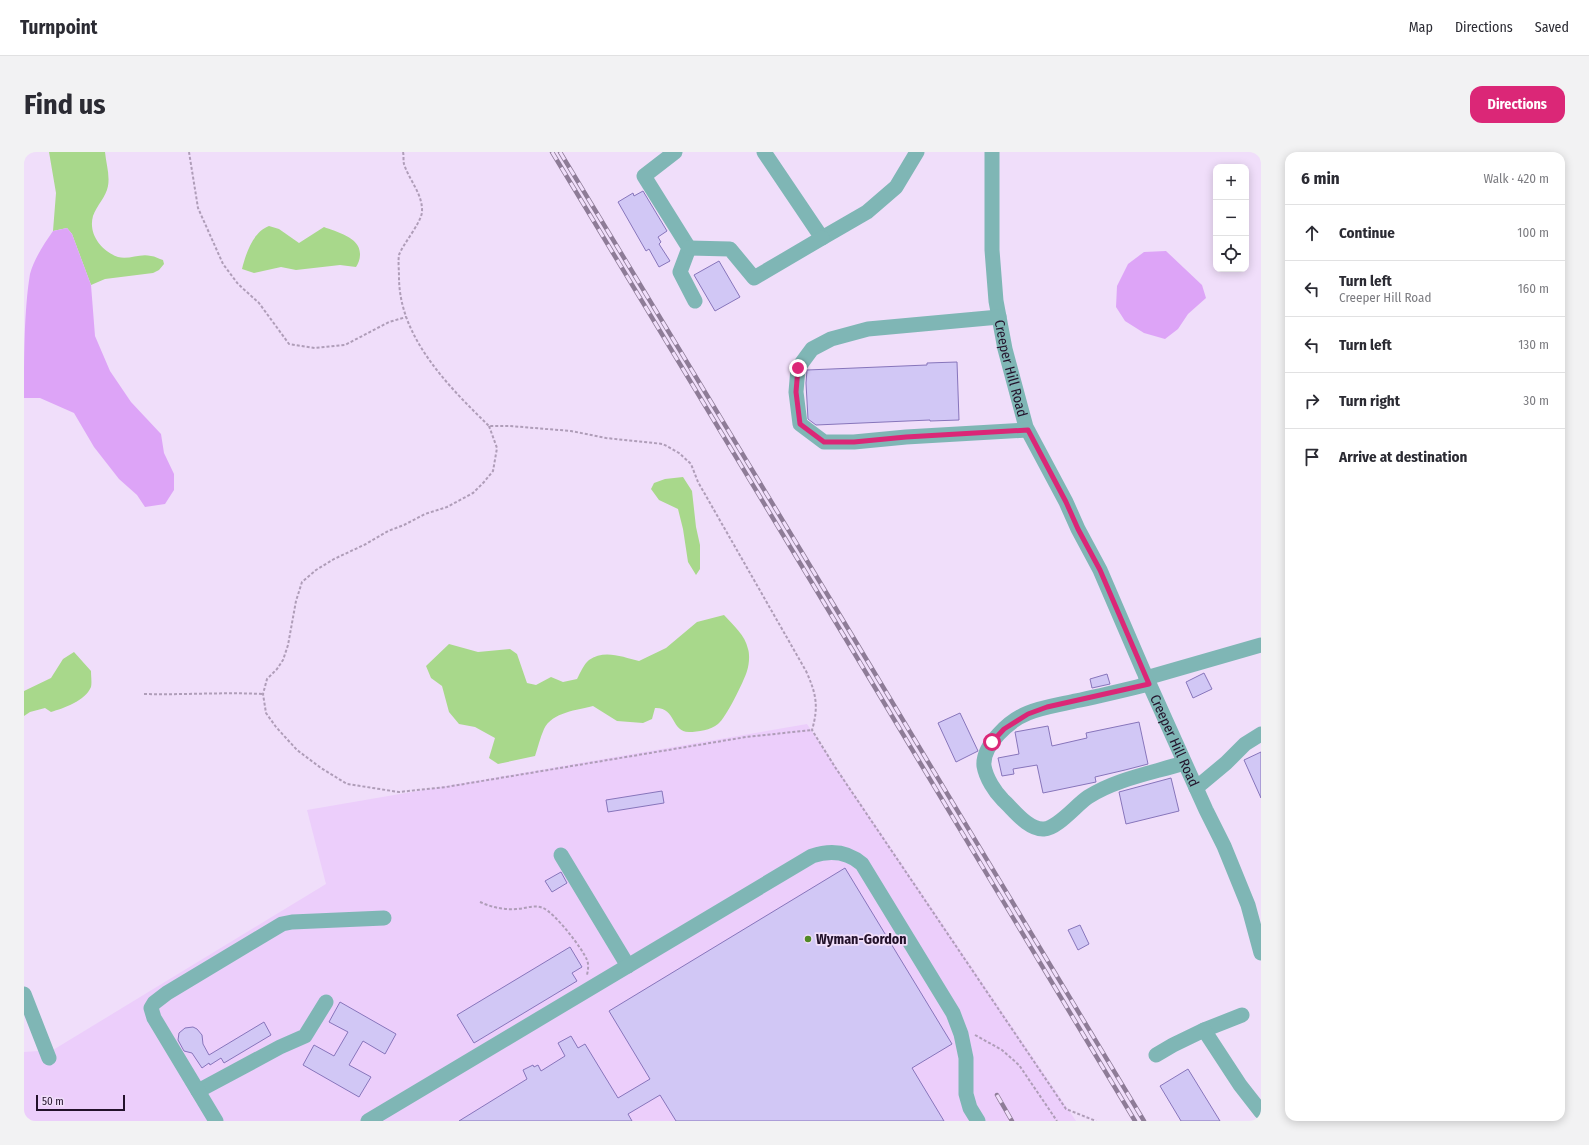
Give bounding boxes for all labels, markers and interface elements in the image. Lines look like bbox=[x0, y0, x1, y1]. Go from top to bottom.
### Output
text: Turnpoint bbox=[20, 16, 97, 39]
text: Map bbox=[1409, 19, 1433, 36]
text: Directions bbox=[1455, 19, 1513, 36]
text: Saved bbox=[1535, 19, 1569, 36]
button: Directions bbox=[1470, 86, 1565, 123]
text: Find us bbox=[24, 88, 106, 121]
map controls bbox=[1213, 164, 1249, 272]
button: + bbox=[1213, 164, 1249, 200]
text: 6 min bbox=[1301, 168, 1340, 189]
text: Walk · 420 m bbox=[1483, 171, 1549, 186]
button: − bbox=[1213, 200, 1249, 236]
icon: ahead bbox=[1301, 222, 1323, 244]
text: Continue bbox=[1339, 224, 1395, 242]
text: 100 m bbox=[1517, 225, 1549, 240]
button: locate bbox=[1213, 236, 1249, 272]
text: Turn left bbox=[1339, 272, 1392, 290]
icon: left bbox=[1301, 278, 1323, 300]
text: 160 m bbox=[1518, 281, 1549, 296]
text: Creeper Hill Road bbox=[1339, 290, 1431, 305]
street label: Creeper Hill Road bbox=[991, 318, 1031, 419]
icon: left bbox=[1301, 334, 1323, 356]
text: Turn left bbox=[1339, 336, 1392, 354]
text: 130 m bbox=[1518, 337, 1549, 352]
route end bbox=[789, 359, 807, 377]
icon: right bbox=[1301, 390, 1323, 412]
text: Turn right bbox=[1339, 392, 1400, 410]
text: 30 m bbox=[1523, 393, 1549, 408]
icon: arrive bbox=[1301, 446, 1323, 468]
text: Arrive at destination bbox=[1339, 448, 1467, 466]
street label: Creeper Hill Road bbox=[1147, 692, 1203, 789]
route start bbox=[983, 733, 1001, 751]
place label: Wyman-Gordon bbox=[816, 931, 907, 948]
marker: Wyman-Gordon bbox=[803, 934, 813, 944]
scale bar bbox=[36, 1093, 125, 1112]
text: 50 m bbox=[42, 1095, 64, 1108]

